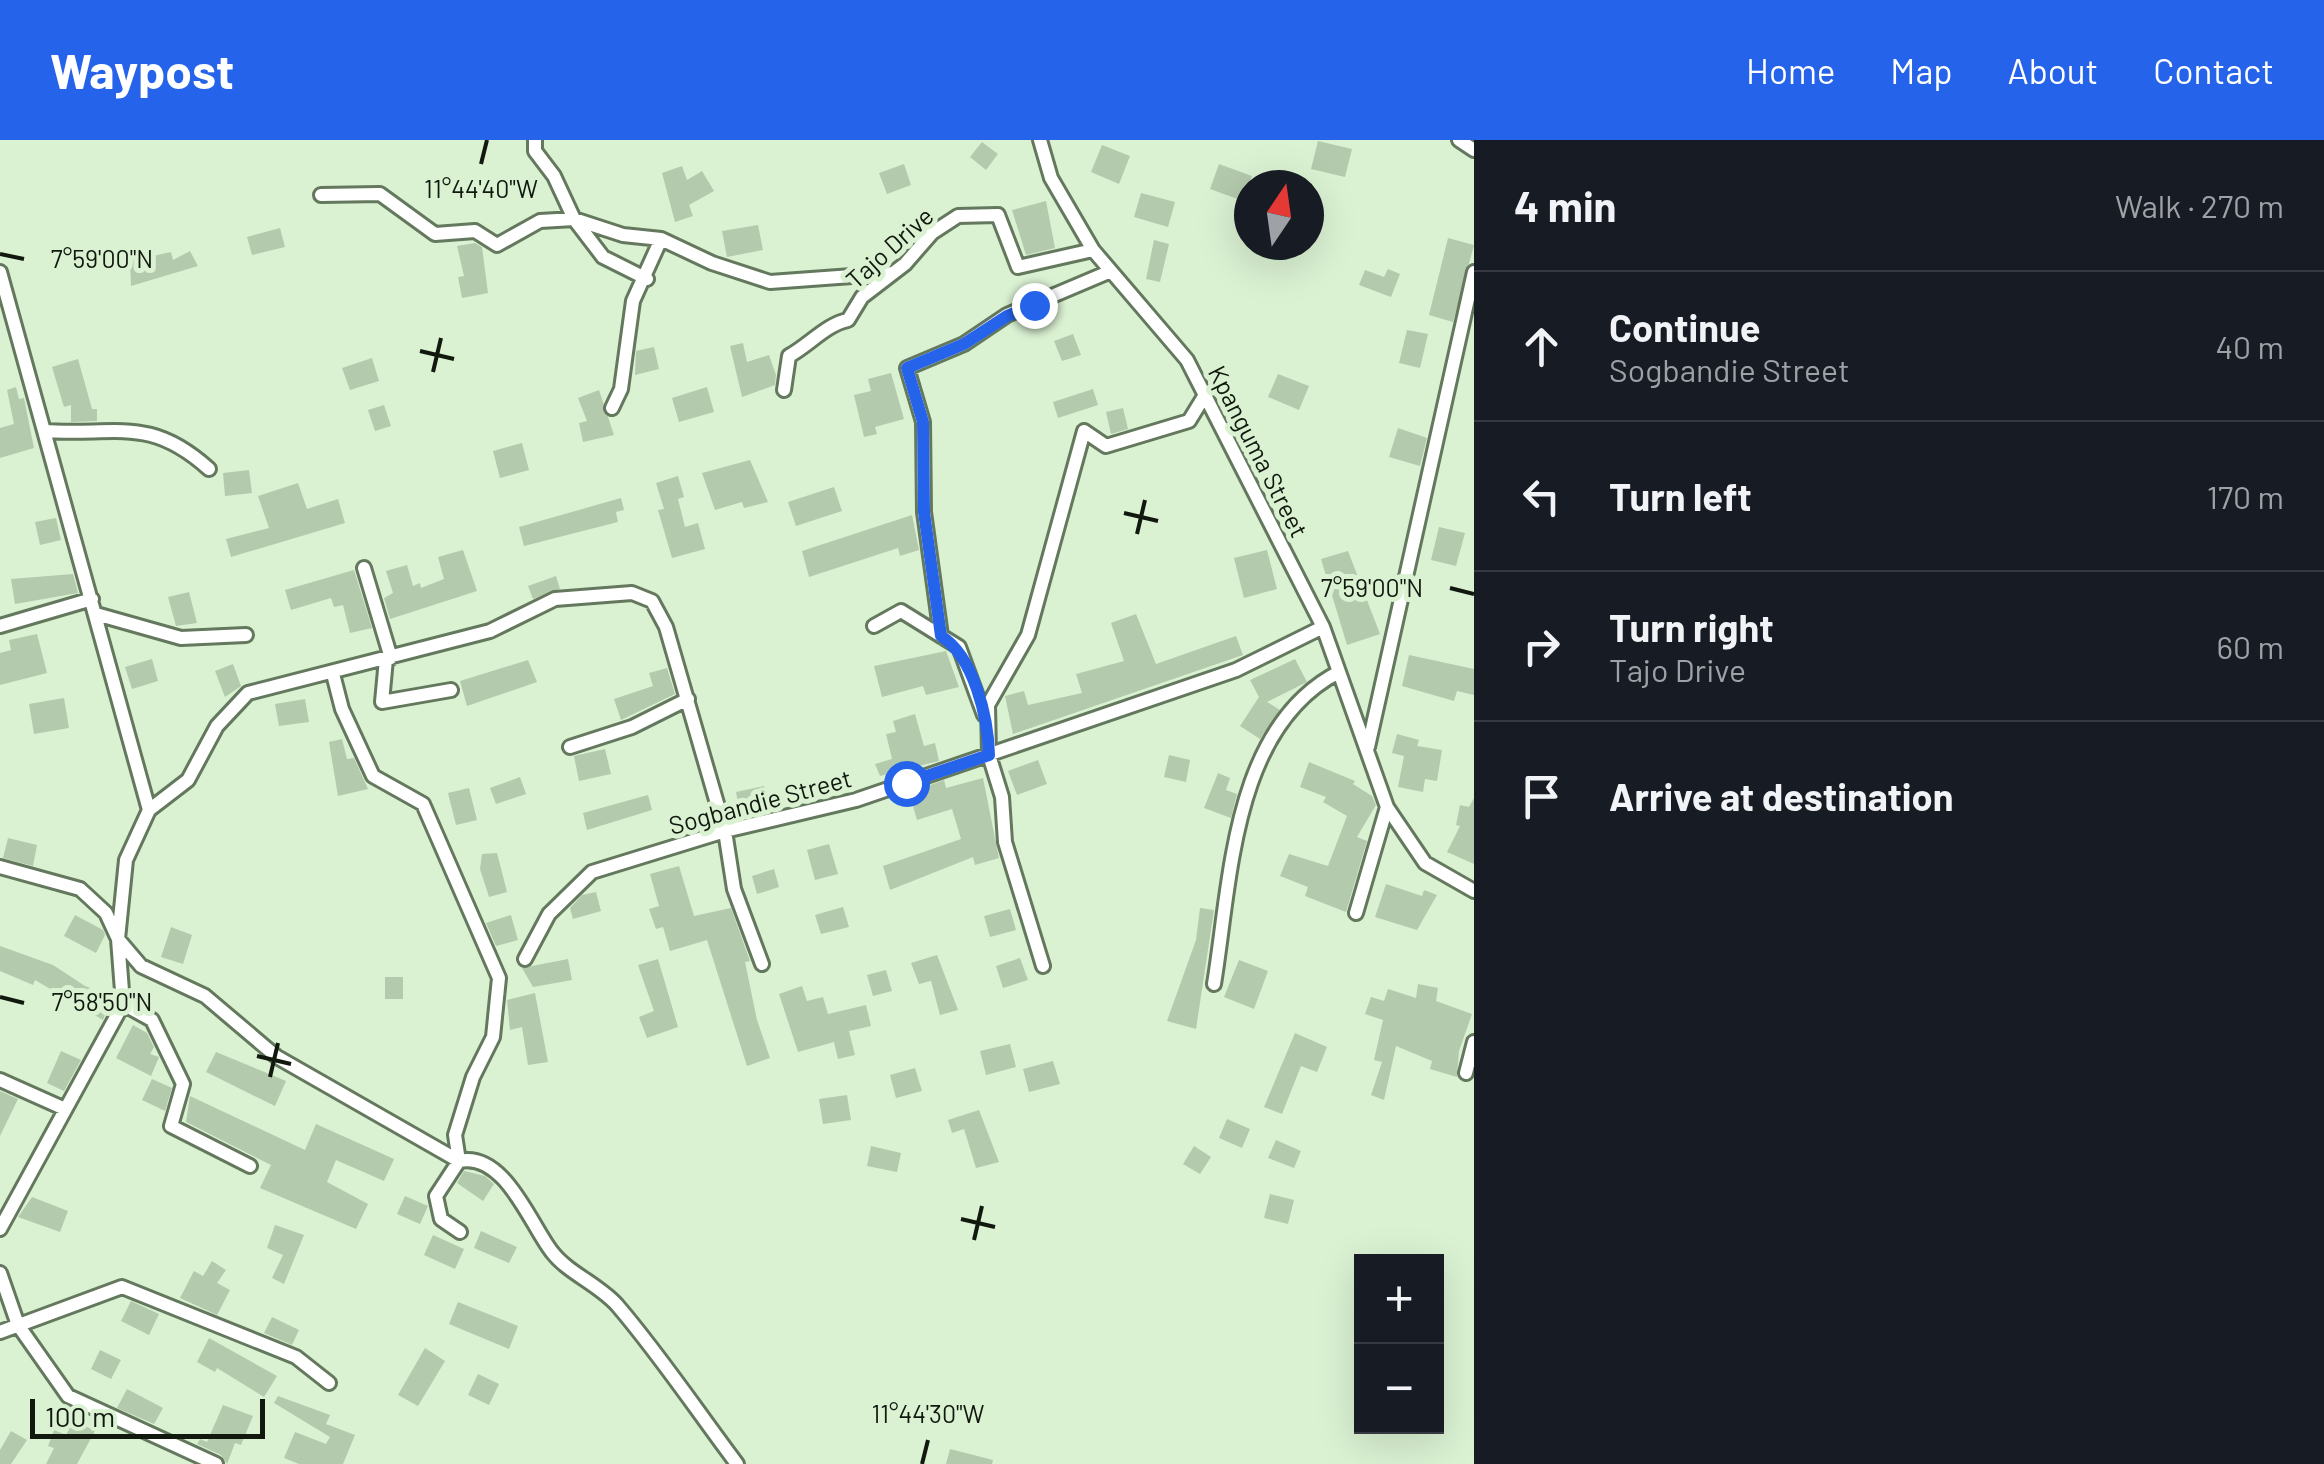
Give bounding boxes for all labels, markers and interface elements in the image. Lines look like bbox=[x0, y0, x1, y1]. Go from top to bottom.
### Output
text: Waypost bbox=[50, 41, 234, 99]
text: Home bbox=[1746, 49, 1835, 91]
text: Map bbox=[1890, 49, 1953, 91]
text: About bbox=[2008, 49, 2098, 91]
text: Contact bbox=[2153, 49, 2274, 91]
north arrow bbox=[1234, 170, 1324, 260]
text: 11°44'40"W bbox=[424, 173, 538, 203]
text: 4 min bbox=[1514, 180, 1617, 230]
text: Walk · 270 m bbox=[2115, 186, 2284, 224]
street label: Tajo Drive bbox=[839, 200, 939, 294]
text: 7°59'00"N bbox=[51, 243, 153, 273]
route end bbox=[1012, 283, 1058, 329]
text: Continue bbox=[1609, 304, 1760, 350]
icon: ahead bbox=[1514, 319, 1569, 374]
text: 40 m bbox=[2215, 327, 2284, 365]
text: Sogbandie Street bbox=[1609, 350, 1850, 388]
street label: Kpanguma Street bbox=[1203, 360, 1315, 542]
icon: left bbox=[1514, 469, 1569, 524]
text: Turn left bbox=[1609, 473, 1752, 519]
text: 170 m bbox=[2207, 477, 2284, 515]
text: 7°59'00"N bbox=[1321, 572, 1423, 602]
text: Turn right bbox=[1609, 604, 1774, 650]
icon: right bbox=[1514, 619, 1569, 674]
text: 60 m bbox=[2217, 627, 2284, 665]
text: Tajo Drive bbox=[1609, 650, 1746, 688]
route start bbox=[884, 761, 930, 807]
street label: Sogbandie Street bbox=[665, 762, 855, 840]
icon: arrive bbox=[1514, 769, 1569, 824]
text: Arrive at destination bbox=[1609, 773, 1954, 819]
text: 7°58'50"N bbox=[52, 986, 152, 1016]
map controls bbox=[1354, 1254, 1444, 1434]
button: + bbox=[1354, 1254, 1444, 1344]
button: − bbox=[1354, 1344, 1444, 1434]
scale bar bbox=[30, 1394, 265, 1438]
text: 11°44'30"W bbox=[871, 1398, 985, 1428]
text: 100 m bbox=[45, 1399, 115, 1433]

